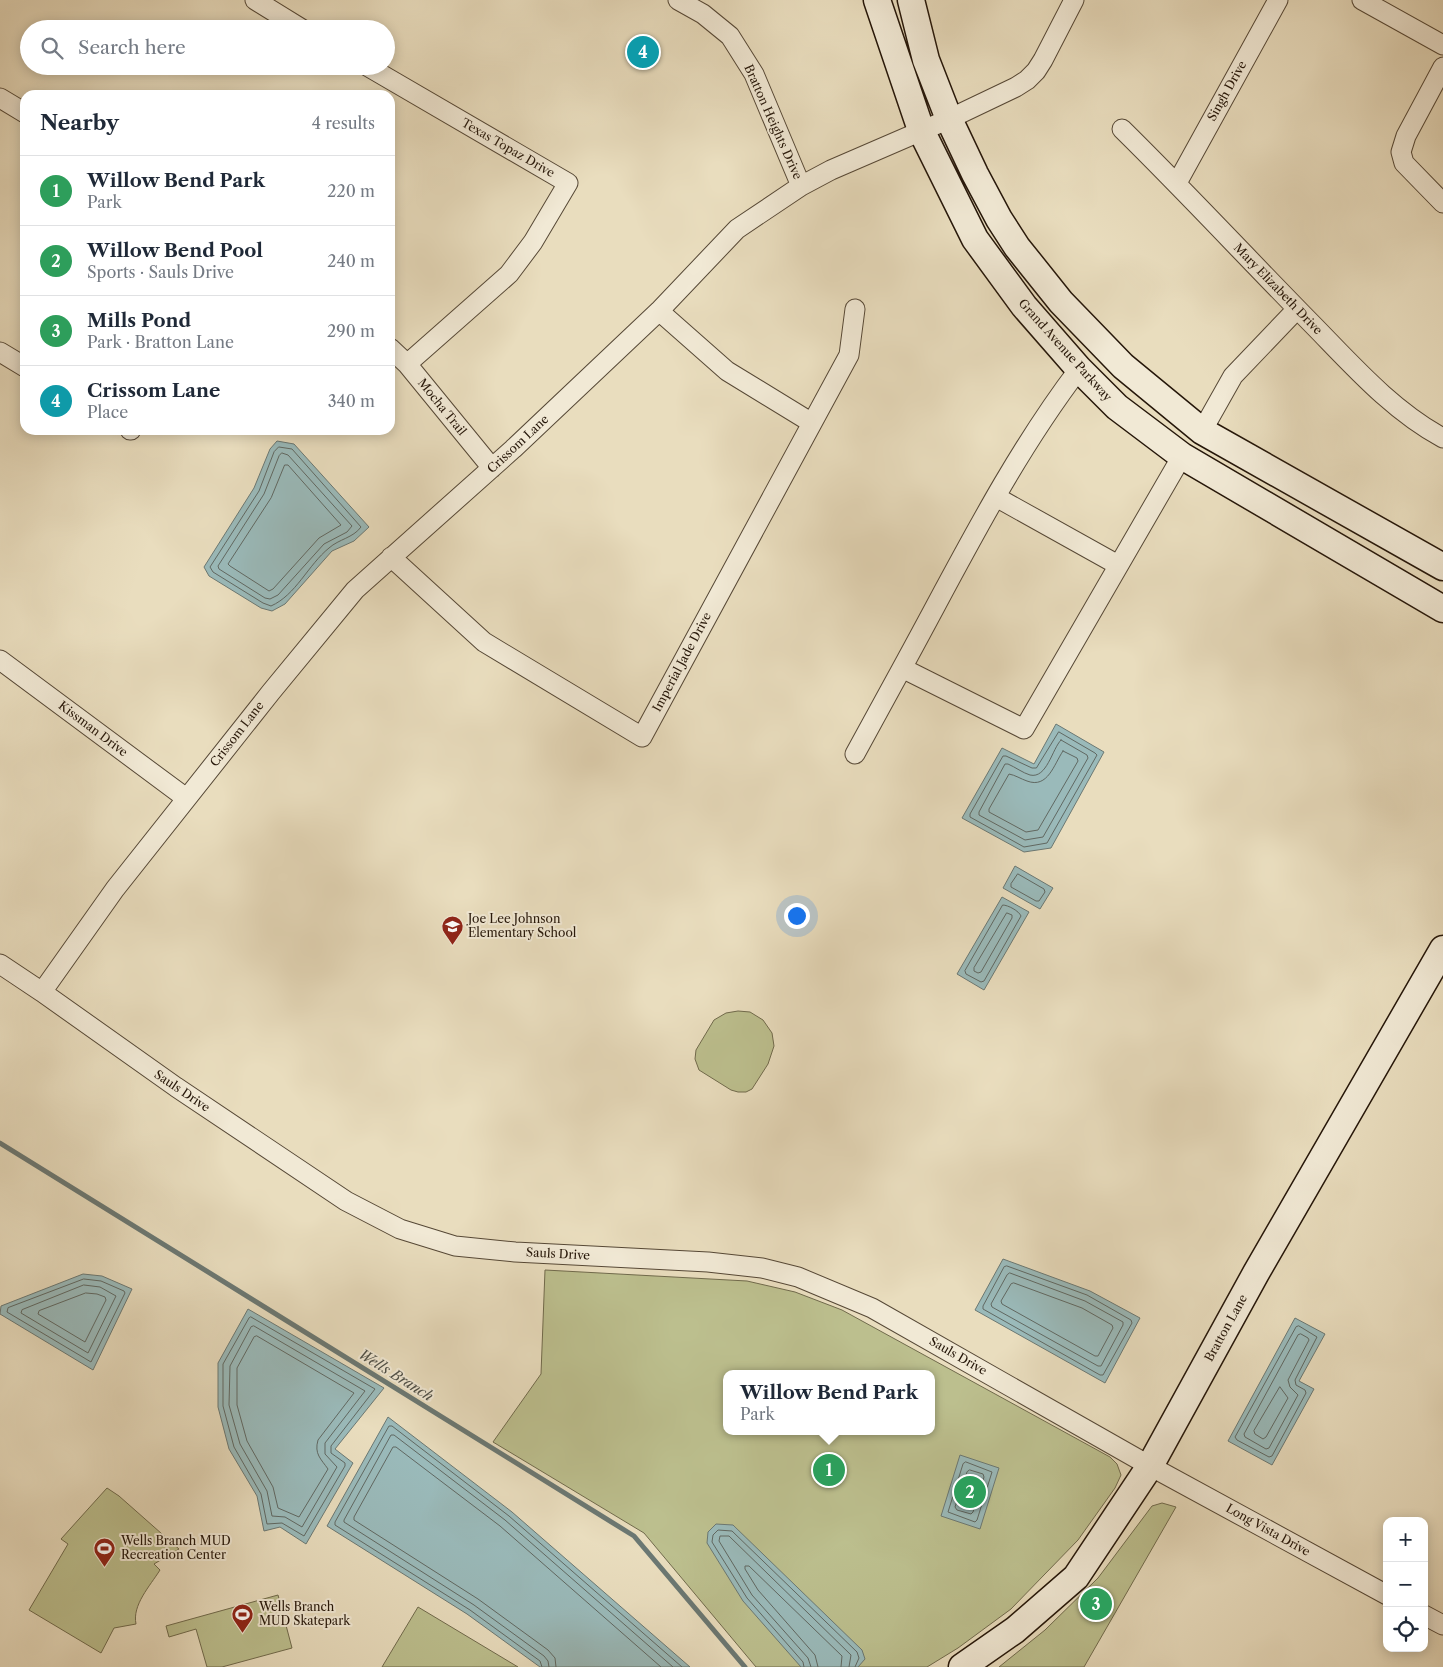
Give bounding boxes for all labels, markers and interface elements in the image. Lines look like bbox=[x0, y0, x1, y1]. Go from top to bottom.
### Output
search box bbox=[20, 20, 395, 75]
pin: 4 bbox=[627, 33, 659, 71]
icon: search bbox=[38, 34, 66, 62]
text: Search here bbox=[78, 36, 186, 59]
street label: Singh Drive bbox=[1204, 58, 1249, 124]
street label: Bratton Heights Drive bbox=[741, 62, 806, 182]
text: Nearby bbox=[40, 110, 119, 135]
text: 4 results bbox=[312, 113, 375, 133]
street label: Texas Topaz Drive bbox=[459, 115, 558, 180]
text: Willow Bend Park bbox=[87, 169, 265, 192]
text: 1 bbox=[52, 181, 60, 201]
text: 220 m bbox=[327, 181, 375, 201]
text: Park bbox=[87, 192, 122, 212]
text: Willow Bend Pool bbox=[87, 239, 263, 262]
street label: Mary Elizabeth Drive bbox=[1231, 240, 1326, 338]
text: 2 bbox=[51, 251, 61, 271]
text: 240 m bbox=[327, 251, 375, 271]
text: Sports · Sauls Drive bbox=[87, 262, 234, 282]
street label: Grand Avenue Parkway bbox=[1015, 295, 1115, 404]
text: Mills Pond bbox=[87, 309, 191, 332]
text: 3 bbox=[51, 321, 61, 341]
text: 290 m bbox=[327, 321, 375, 341]
text: Park · Bratton Lane bbox=[87, 332, 234, 352]
street label: Mocha Trail bbox=[415, 375, 470, 439]
text: Crissom Lane bbox=[87, 379, 220, 402]
text: 4 bbox=[51, 391, 61, 411]
text: 340 m bbox=[328, 391, 375, 411]
text: Place bbox=[87, 402, 128, 422]
street label: Crissom Lane bbox=[484, 411, 552, 476]
street label: Imperial Jade Drive bbox=[649, 609, 714, 714]
street label: Kissman Drive bbox=[56, 698, 131, 760]
street label: Crissom Lane bbox=[207, 698, 267, 769]
your location bbox=[784, 903, 810, 929]
place label: Joe Lee Johnson Elementary School bbox=[466, 911, 577, 940]
school or university icon: Joe Lee Johnson Elementary School bbox=[440, 914, 464, 945]
street label: Sauls Drive bbox=[152, 1066, 213, 1115]
street label: Sauls Drive bbox=[526, 1244, 591, 1263]
street label: Bratton Lane bbox=[1201, 1291, 1250, 1364]
street label: Sauls Drive bbox=[927, 1333, 990, 1378]
water label: Wells Branch bbox=[355, 1345, 437, 1405]
popup bbox=[723, 1370, 935, 1435]
text: Willow Bend Park bbox=[740, 1381, 918, 1404]
text: Park bbox=[740, 1404, 775, 1424]
pin: 1 bbox=[813, 1451, 845, 1489]
pin: 2 bbox=[954, 1473, 986, 1511]
street label: Long Vista Drive bbox=[1223, 1500, 1313, 1559]
map controls bbox=[1383, 1517, 1428, 1652]
button: + bbox=[1383, 1517, 1428, 1562]
place label: Wells Branch MUD Recreation Center bbox=[120, 1533, 231, 1562]
sports icon: Wells Branch MUD Recreation Center bbox=[93, 1536, 117, 1567]
button: − bbox=[1383, 1562, 1428, 1607]
pin: 3 bbox=[1080, 1585, 1112, 1623]
place label: Wells Branch MUD Skatepark bbox=[258, 1599, 351, 1628]
sports icon: Wells Branch MUD Skatepark bbox=[231, 1602, 255, 1633]
button: locate bbox=[1383, 1607, 1428, 1652]

